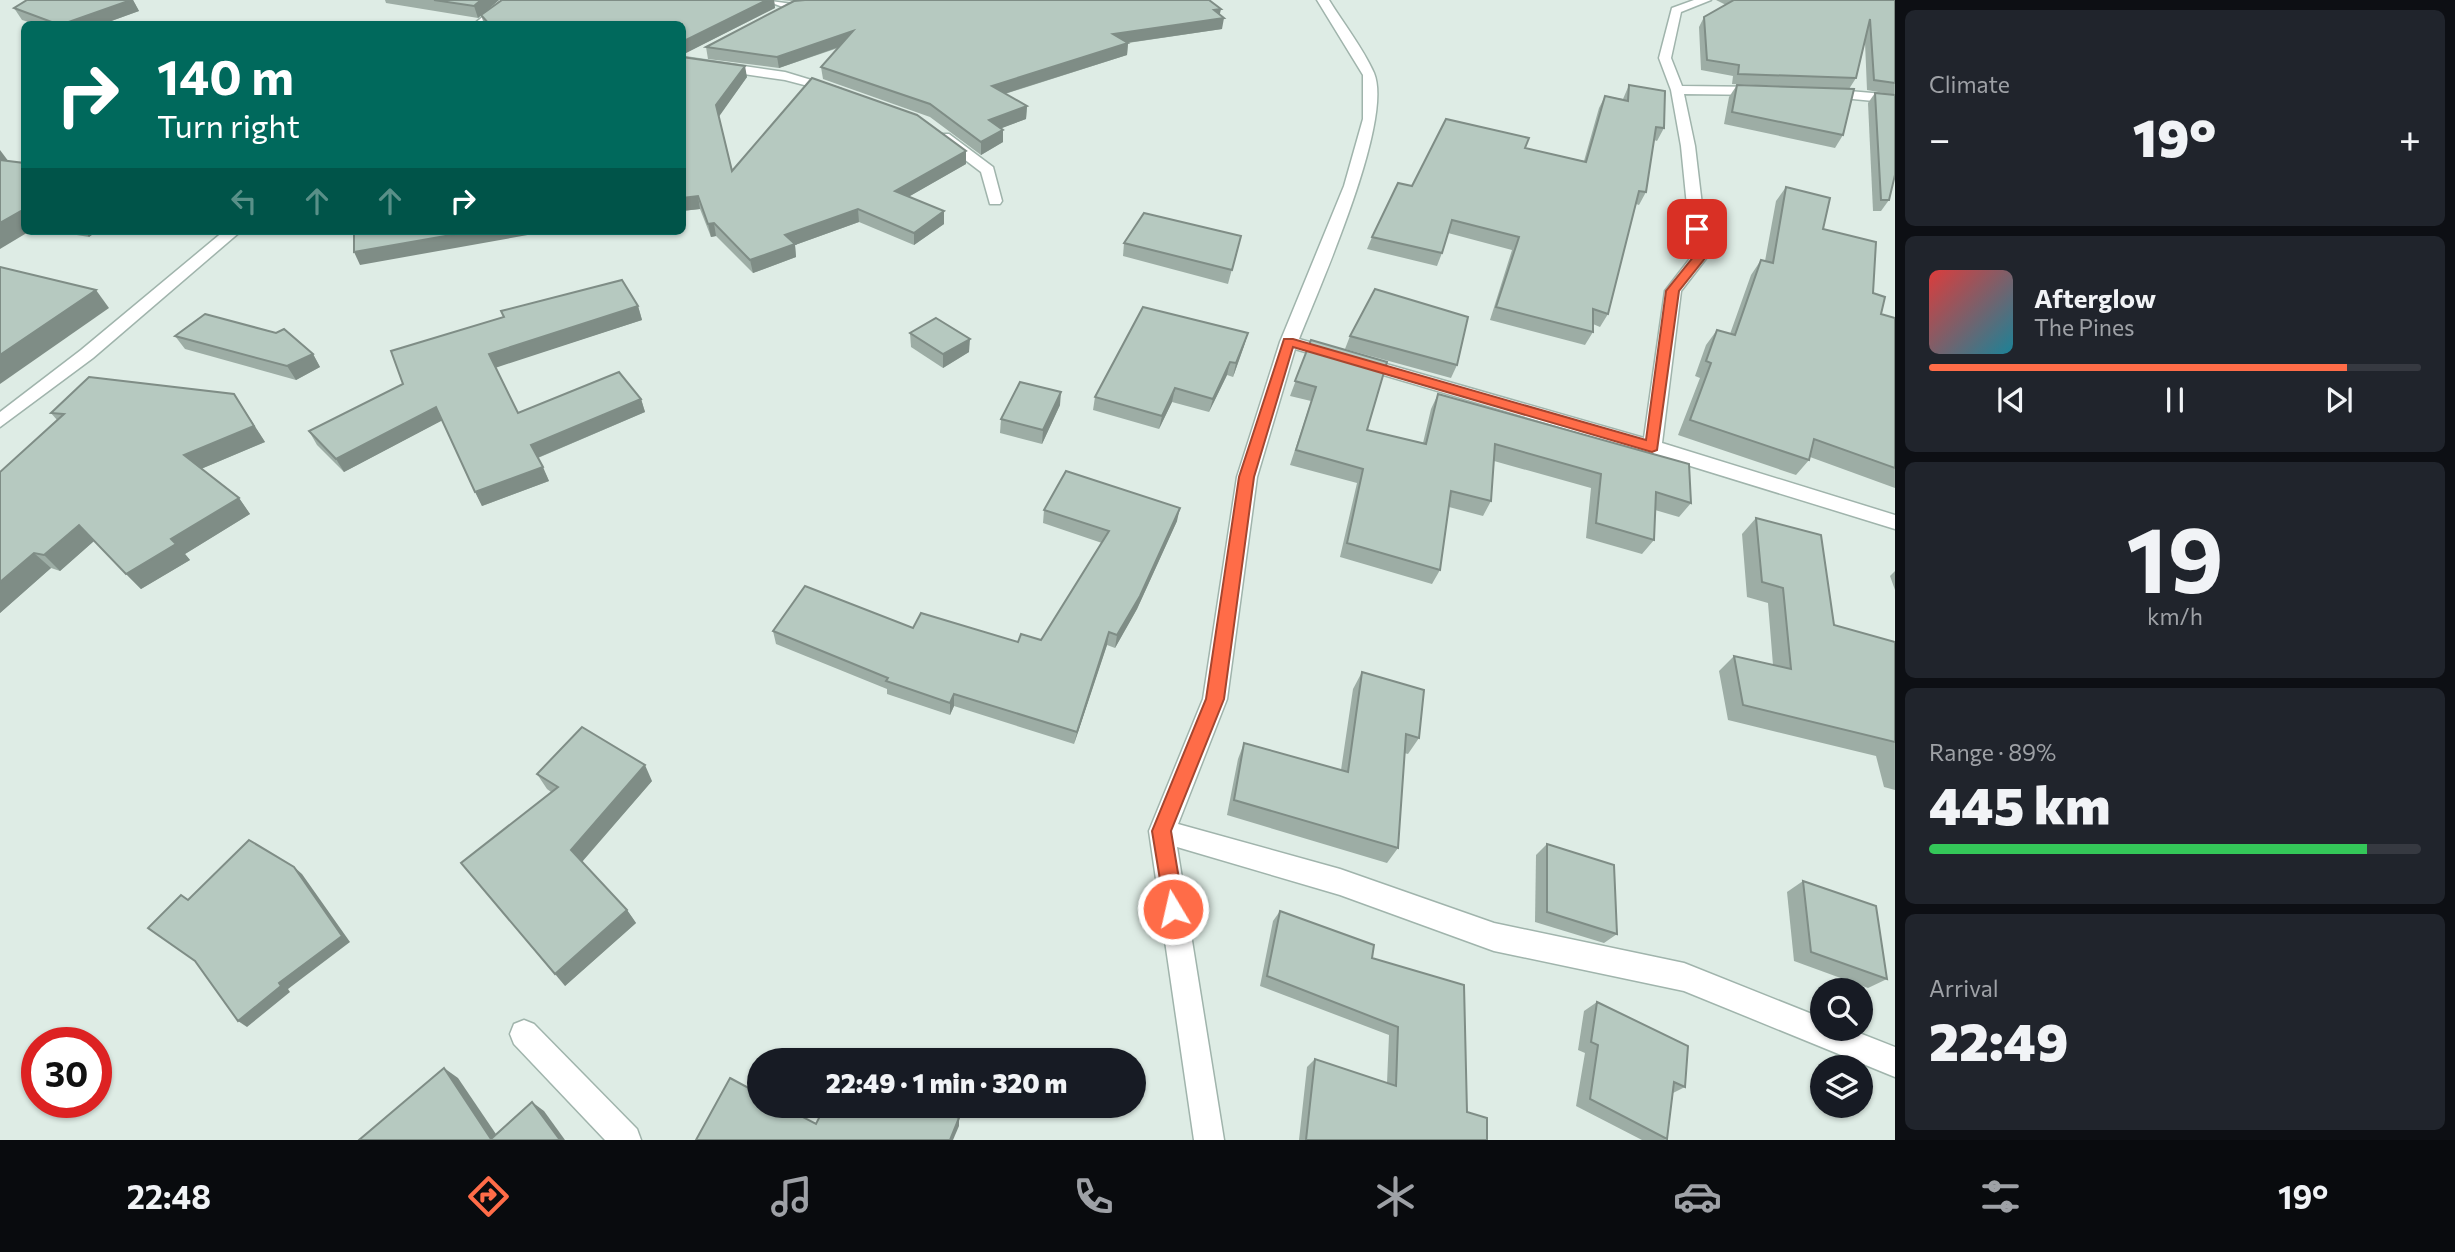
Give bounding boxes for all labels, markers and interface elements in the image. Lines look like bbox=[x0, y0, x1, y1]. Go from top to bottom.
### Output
text: 140 m bbox=[157, 45, 294, 105]
icon: right bbox=[42, 49, 133, 140]
text: Climate bbox=[1929, 70, 2010, 98]
text: 19° bbox=[2133, 104, 2216, 168]
text: Turn right bbox=[157, 105, 300, 145]
text: − bbox=[1929, 114, 1951, 161]
text: + bbox=[2399, 114, 2421, 161]
icon: left bbox=[225, 182, 263, 220]
icon: ahead bbox=[298, 182, 336, 220]
icon: ahead bbox=[371, 182, 409, 220]
icon: right bbox=[444, 182, 482, 220]
pin bbox=[1667, 199, 1727, 259]
icon: arrive bbox=[1678, 210, 1716, 248]
text: Afterglow bbox=[2034, 282, 2156, 313]
text: The Pines bbox=[2034, 313, 2135, 341]
icon: previous bbox=[1992, 381, 2030, 419]
icon: pause bbox=[2156, 381, 2194, 419]
icon: next bbox=[2320, 381, 2358, 419]
text: 19 bbox=[2126, 500, 2224, 612]
text: km/h bbox=[2147, 602, 2203, 630]
text: Range · 89% bbox=[1929, 738, 2056, 766]
text: 445 km bbox=[1929, 772, 2110, 836]
position arrow bbox=[1136, 872, 1210, 946]
text: Arrival bbox=[1929, 974, 1999, 1002]
map controls bbox=[1810, 978, 1873, 1118]
button: search bbox=[1810, 978, 1873, 1041]
text: 22:49 bbox=[1929, 1008, 2068, 1072]
speed limit sign: 30 bbox=[21, 1027, 112, 1118]
button: layers bbox=[1810, 1055, 1873, 1118]
text: 22:49 · 1 min · 320 m bbox=[826, 1067, 1067, 1098]
icon: directions bbox=[464, 1172, 513, 1221]
icon: music bbox=[767, 1172, 816, 1221]
icon: phone bbox=[1069, 1172, 1118, 1221]
icon: climate bbox=[1371, 1172, 1420, 1221]
icon: car bbox=[1673, 1172, 1722, 1221]
icon: filters bbox=[1976, 1172, 2025, 1221]
text: 22:48 bbox=[127, 1176, 211, 1216]
text: 19° bbox=[2278, 1176, 2328, 1216]

